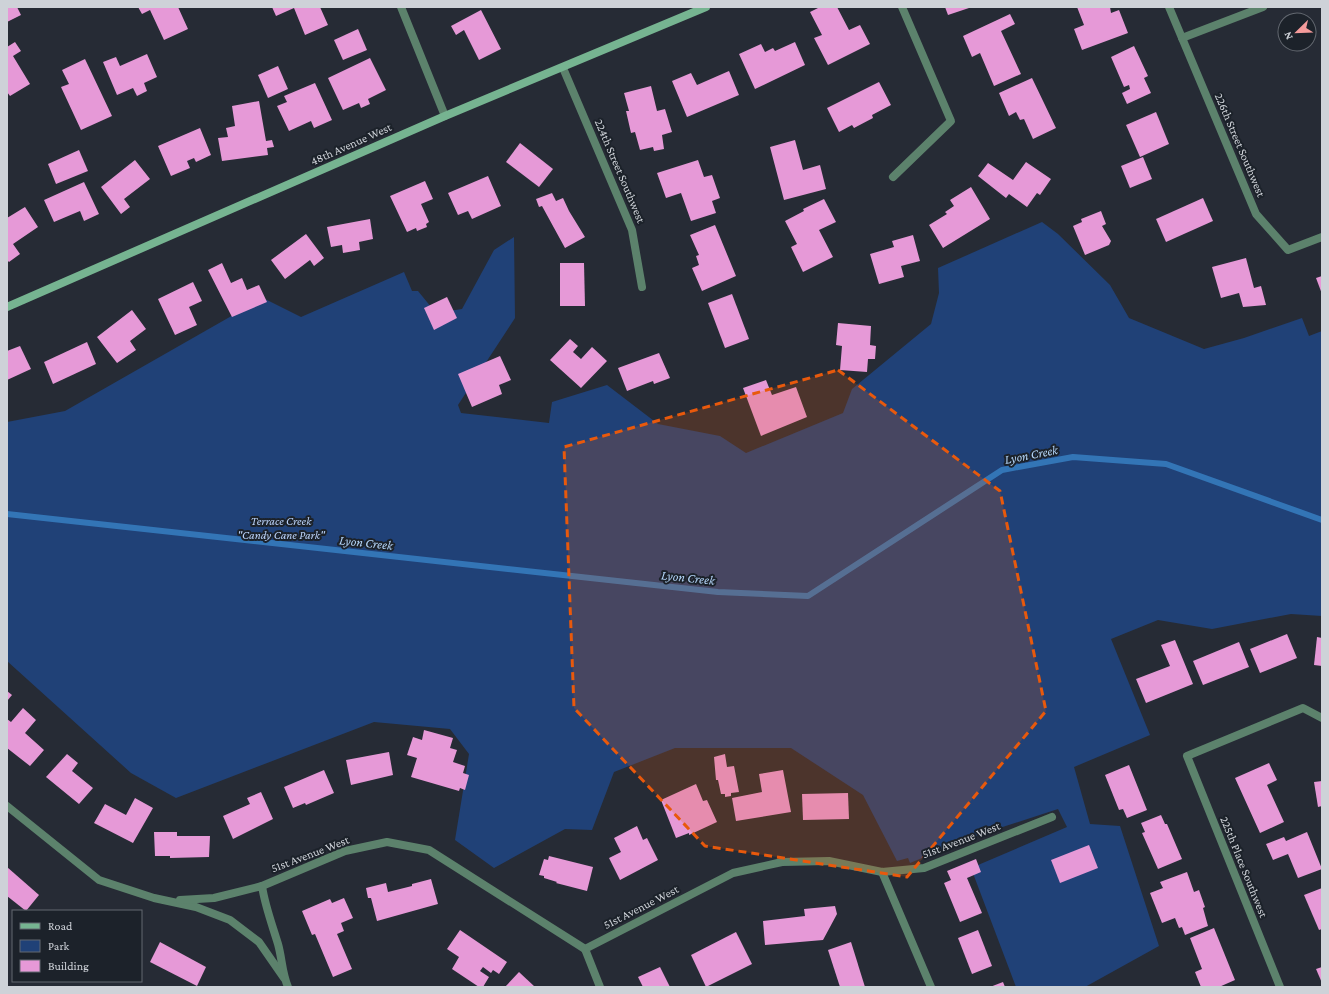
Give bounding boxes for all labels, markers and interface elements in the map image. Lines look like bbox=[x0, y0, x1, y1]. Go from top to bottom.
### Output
north arrow bbox=[1277, 12, 1317, 52]
text: N bbox=[1281, 30, 1295, 42]
street label: 226th Street Southwest bbox=[1212, 91, 1269, 200]
street label: 224th Street Southwest bbox=[592, 117, 649, 226]
street label: 48th Avenue West bbox=[308, 119, 395, 168]
water label: Lyon Creek bbox=[1003, 442, 1060, 467]
park label: Terrace Creek "Candy Cane Park" bbox=[237, 514, 326, 542]
water label: Lyon Creek bbox=[338, 532, 395, 553]
water label: Lyon Creek bbox=[660, 567, 717, 588]
street label: 225th Place Southwest bbox=[1217, 814, 1271, 921]
street label: 51st Avenue West bbox=[920, 818, 1003, 861]
street label: 51st Avenue West bbox=[269, 832, 352, 875]
street label: 51st Avenue West bbox=[601, 882, 682, 932]
legend bbox=[12, 910, 142, 982]
text: Road bbox=[48, 919, 73, 933]
text: Park bbox=[48, 939, 70, 953]
text: Building bbox=[48, 959, 89, 973]

